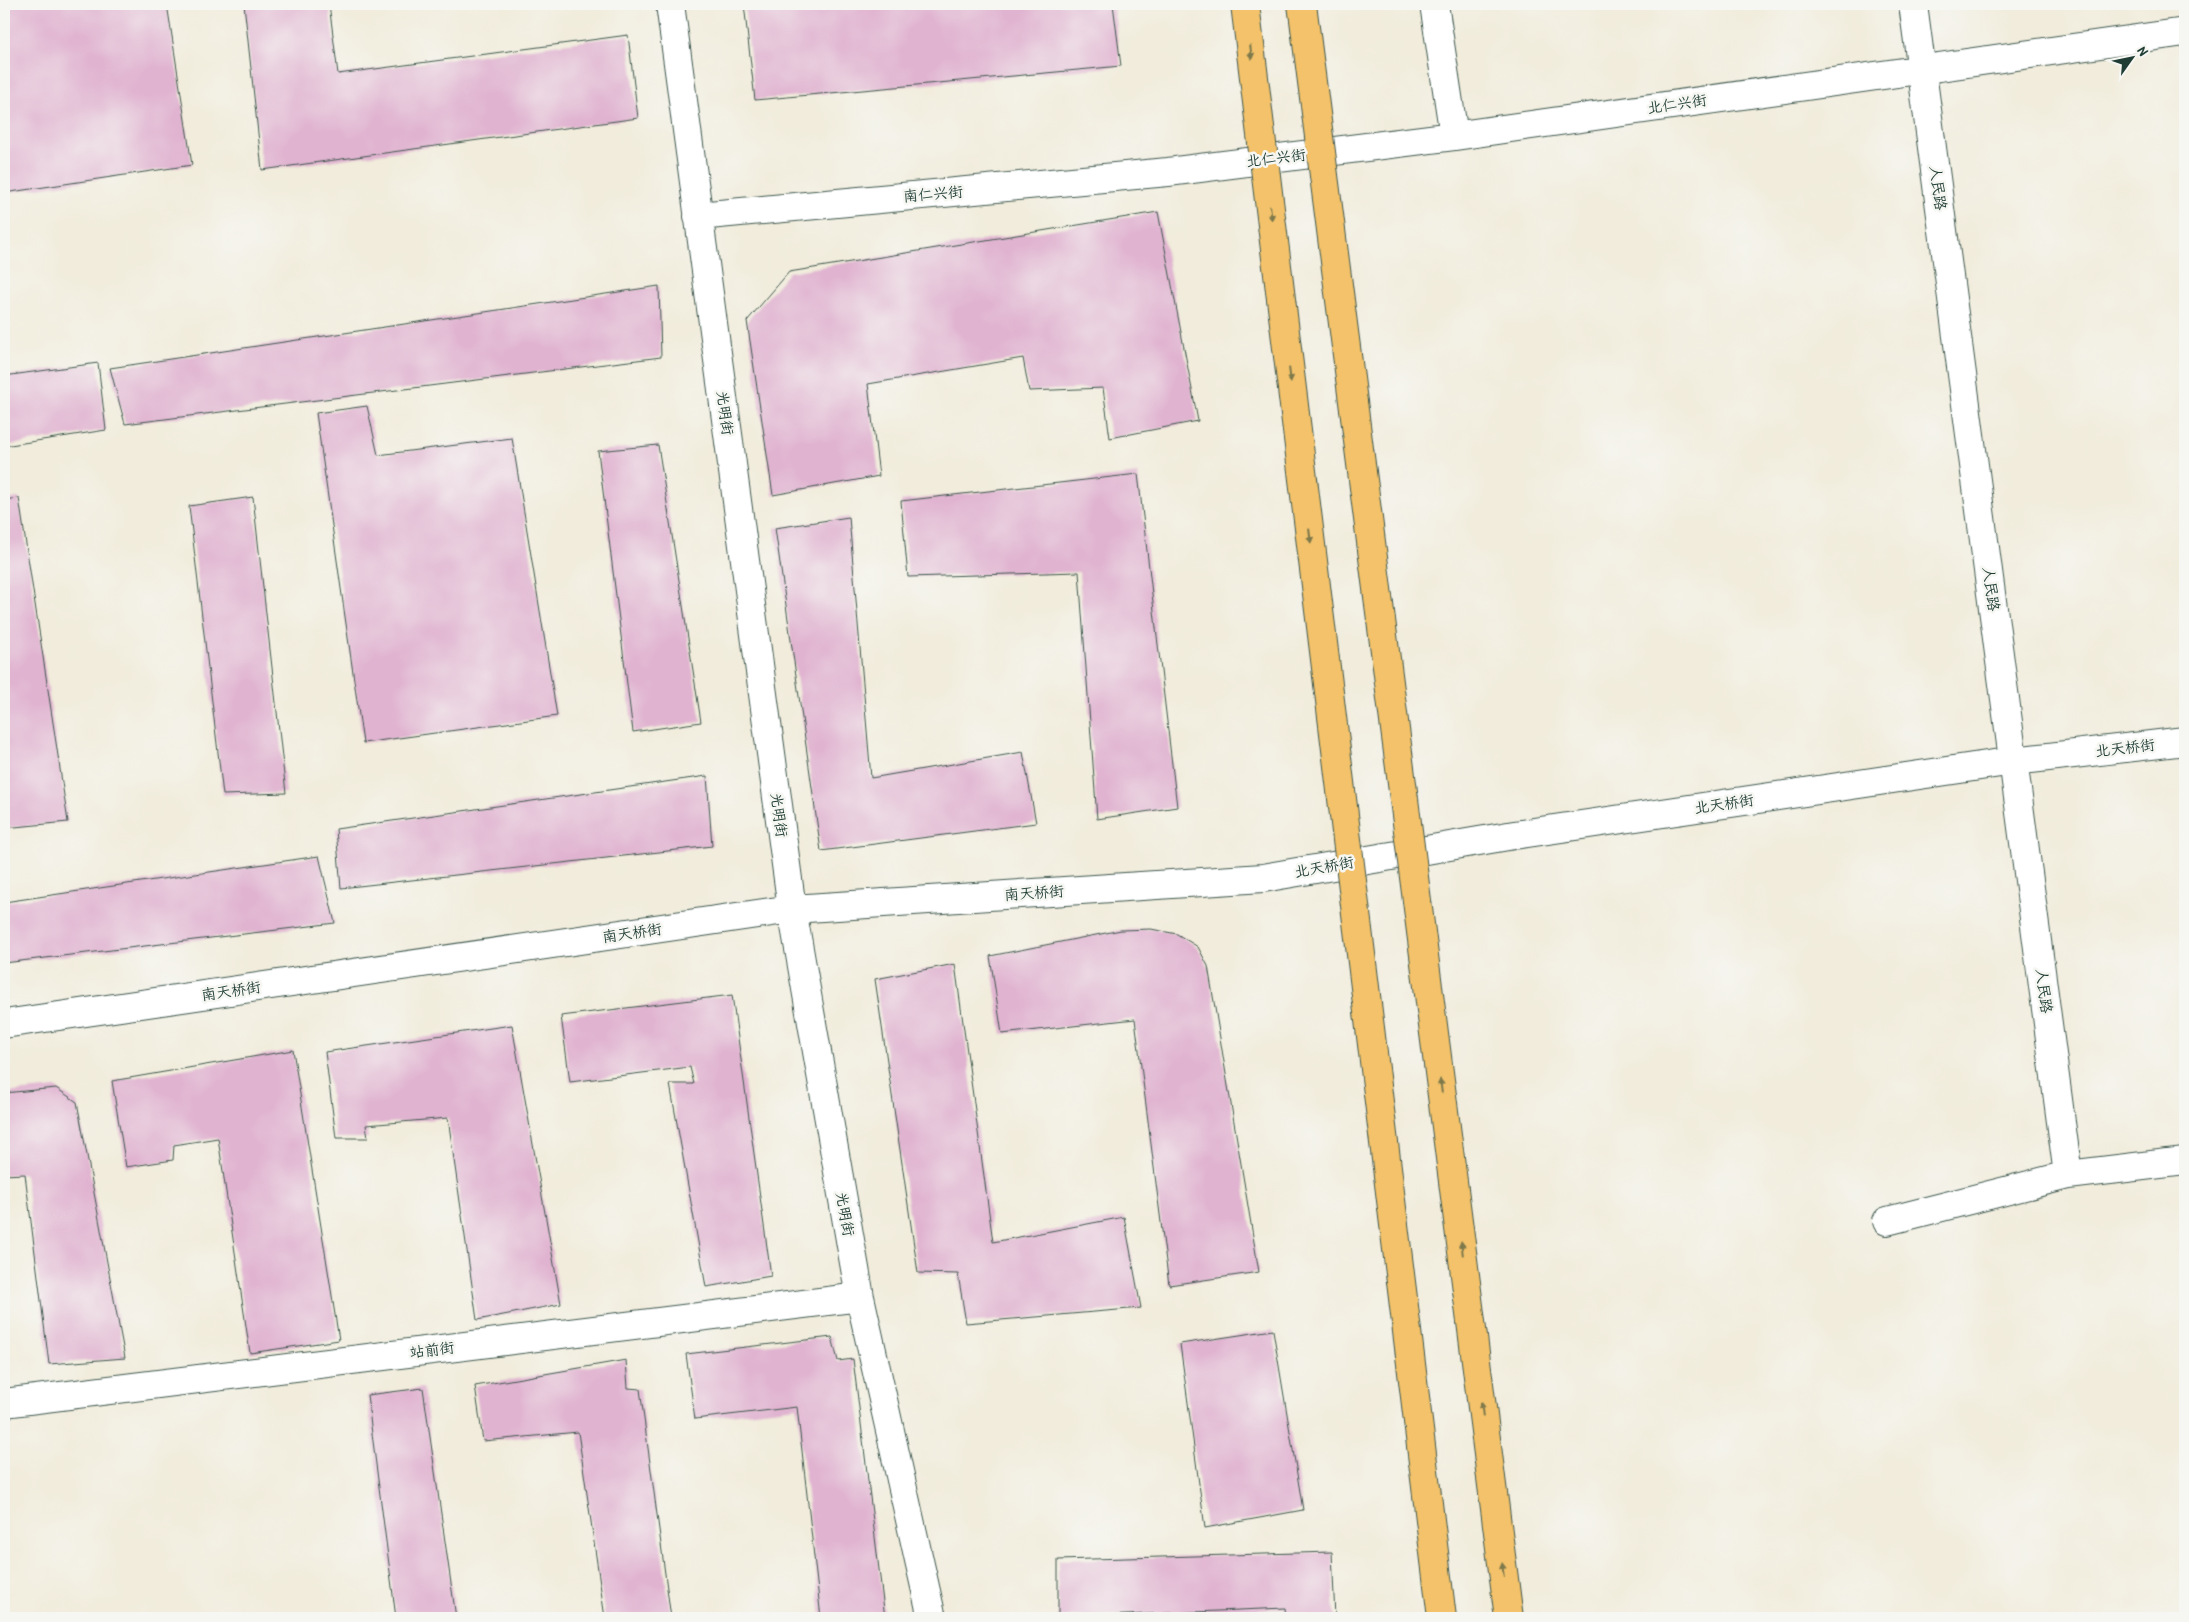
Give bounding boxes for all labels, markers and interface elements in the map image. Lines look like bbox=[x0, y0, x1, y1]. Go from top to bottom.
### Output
north arrow bbox=[2106, 32, 2156, 82]
text: N bbox=[2133, 42, 2154, 59]
one-way arrow bbox=[1247, 44, 1255, 60]
street label: 北仁兴街 bbox=[1646, 89, 1708, 118]
street label: 北仁兴街 bbox=[1245, 143, 1307, 172]
street label: 人民路 bbox=[1925, 164, 1952, 212]
street label: 南仁兴街 bbox=[902, 180, 964, 207]
one-way arrow bbox=[1267, 206, 1275, 222]
one-way arrow bbox=[1286, 367, 1294, 383]
street label: 光明街 bbox=[712, 389, 739, 437]
one-way arrow bbox=[1306, 528, 1314, 544]
street label: 人民路 bbox=[1978, 565, 2005, 613]
street label: 北天桥街 bbox=[2094, 733, 2156, 762]
street label: 北天桥街 bbox=[1693, 789, 1755, 818]
street label: 光明街 bbox=[766, 791, 793, 839]
street label: 北天桥街 bbox=[1293, 851, 1355, 882]
street label: 南天桥街 bbox=[1003, 880, 1065, 905]
street label: 南天桥街 bbox=[601, 918, 663, 947]
street label: 人民路 bbox=[2031, 967, 2058, 1015]
street label: 南天桥街 bbox=[200, 976, 262, 1005]
one-way arrow bbox=[1437, 1078, 1445, 1094]
street label: 光明街 bbox=[831, 1190, 860, 1238]
one-way arrow bbox=[1457, 1239, 1465, 1255]
street label: 站前街 bbox=[408, 1336, 456, 1363]
one-way arrow bbox=[1478, 1400, 1486, 1416]
one-way arrow bbox=[1499, 1562, 1507, 1578]

